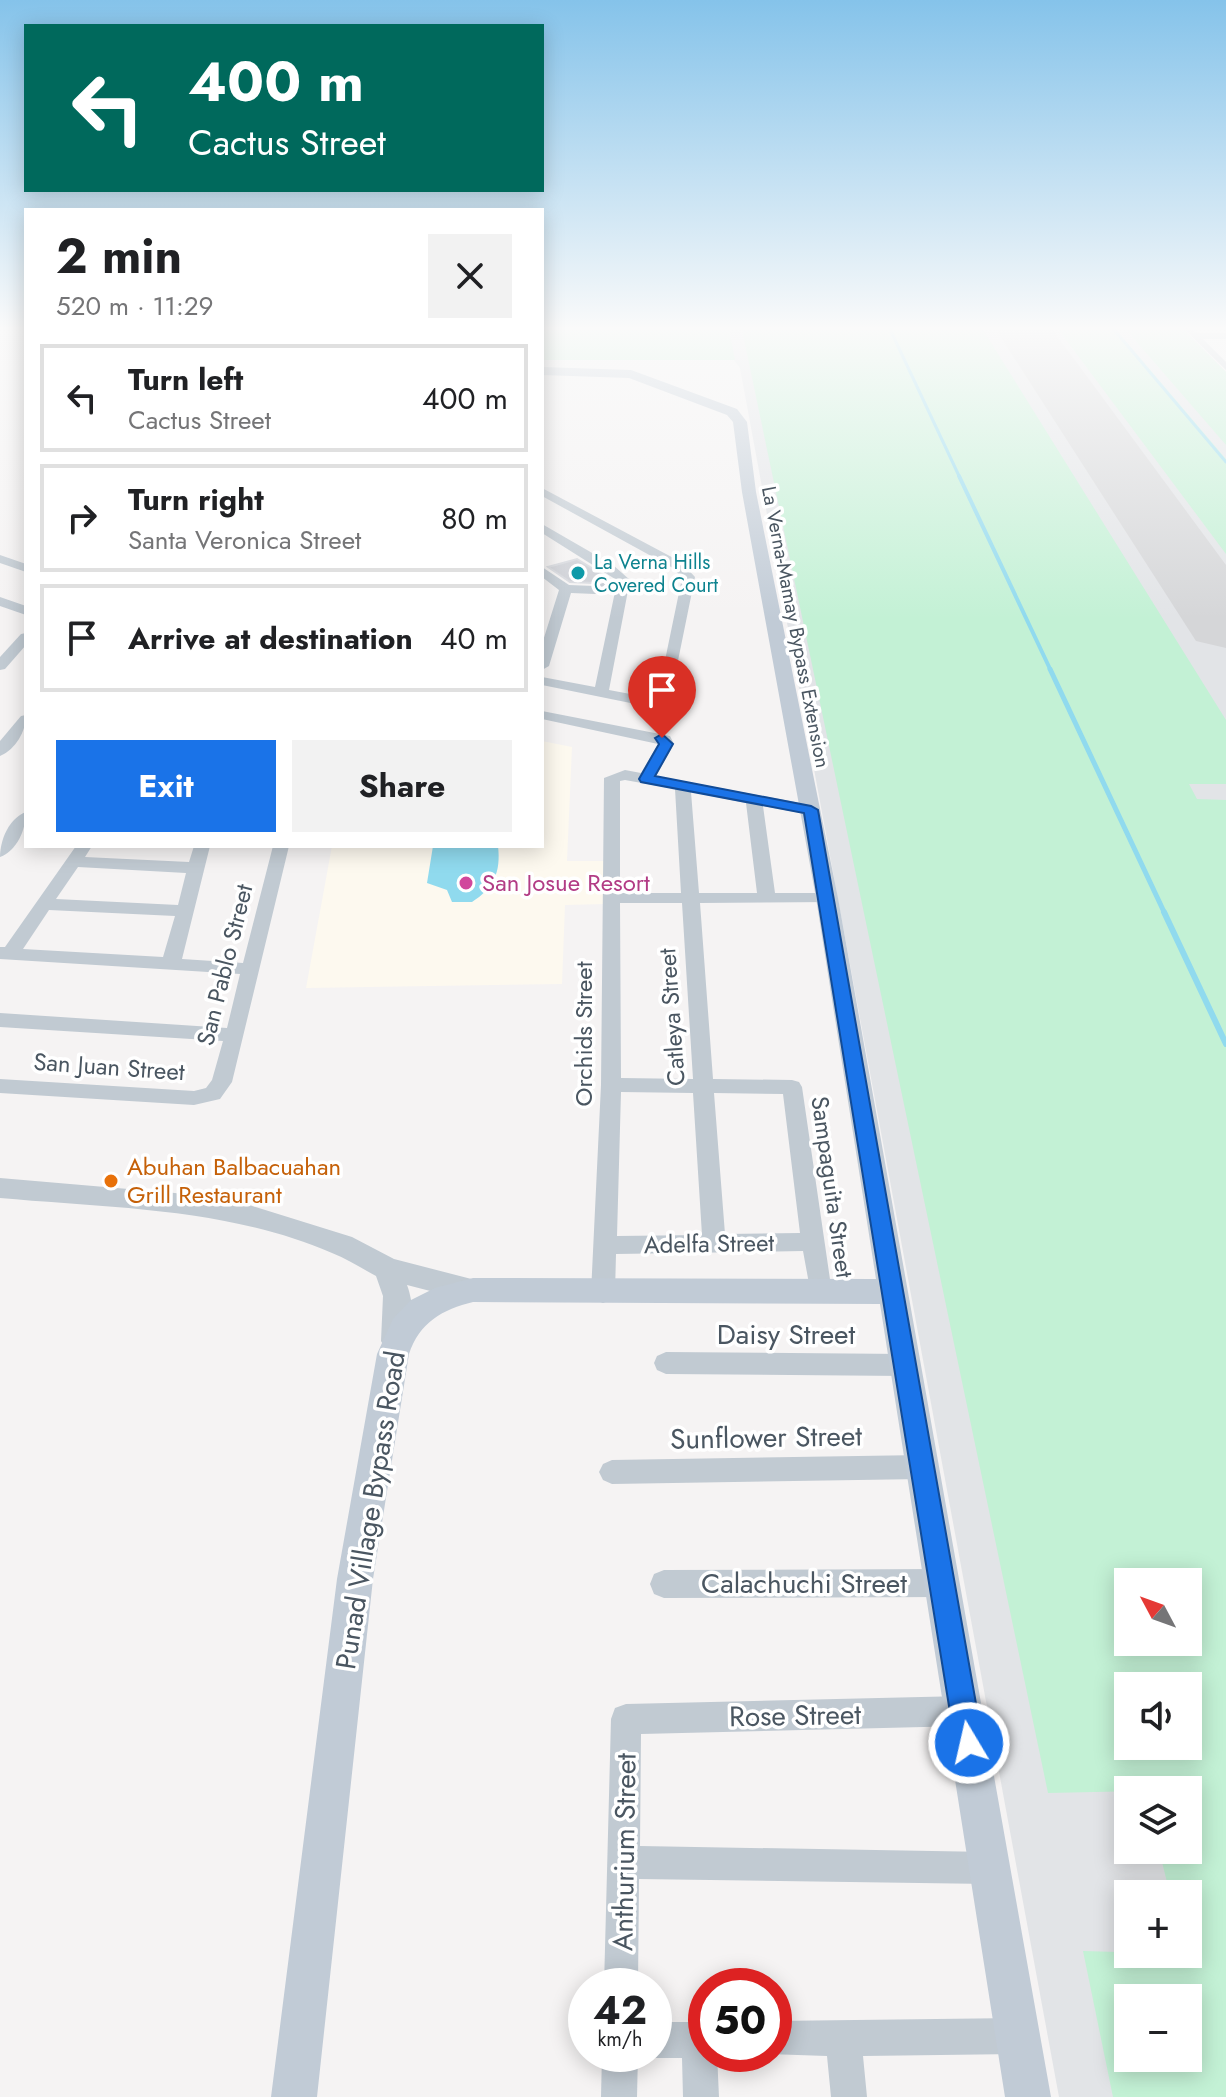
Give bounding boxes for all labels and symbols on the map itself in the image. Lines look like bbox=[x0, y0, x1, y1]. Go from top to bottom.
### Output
street label: La Verna-Mamay Bypass Extension bbox=[754, 484, 837, 770]
place label: La Verna Hills Covered Court bbox=[594, 548, 718, 600]
marker: La Verna Hills Covered Court bbox=[569, 564, 587, 582]
pin bbox=[628, 656, 696, 738]
place label: San Josue Resort bbox=[482, 865, 650, 900]
marker: San Josue Resort bbox=[457, 874, 475, 892]
street label: San Pablo Street bbox=[188, 880, 262, 1049]
street label: Catleya Street bbox=[649, 947, 694, 1087]
street label: Orchids Street bbox=[566, 961, 601, 1106]
street label: San Juan Street bbox=[32, 1044, 186, 1089]
street label: Sampaguita Street bbox=[802, 1094, 863, 1280]
place label: Abuhan Balbacuahan Grill Restaurant bbox=[127, 1149, 341, 1212]
marker: Abuhan Balbacuahan Grill Restaurant bbox=[102, 1172, 120, 1190]
street label: Adelfa Street bbox=[644, 1225, 775, 1262]
street label: Daisy Street bbox=[717, 1314, 856, 1355]
street label: Punad Village Bypass Road bbox=[325, 1348, 416, 1672]
street label: Sunflower Street bbox=[670, 1415, 863, 1460]
street label: Calachuchi Street bbox=[701, 1563, 907, 1604]
north arrow bbox=[1114, 1568, 1202, 1656]
street label: Rose Street bbox=[729, 1694, 862, 1737]
position arrow bbox=[927, 1701, 1011, 1785]
street label: Anthurium Street bbox=[602, 1752, 647, 1951]
speed limit sign: 50 bbox=[688, 1968, 792, 2072]

